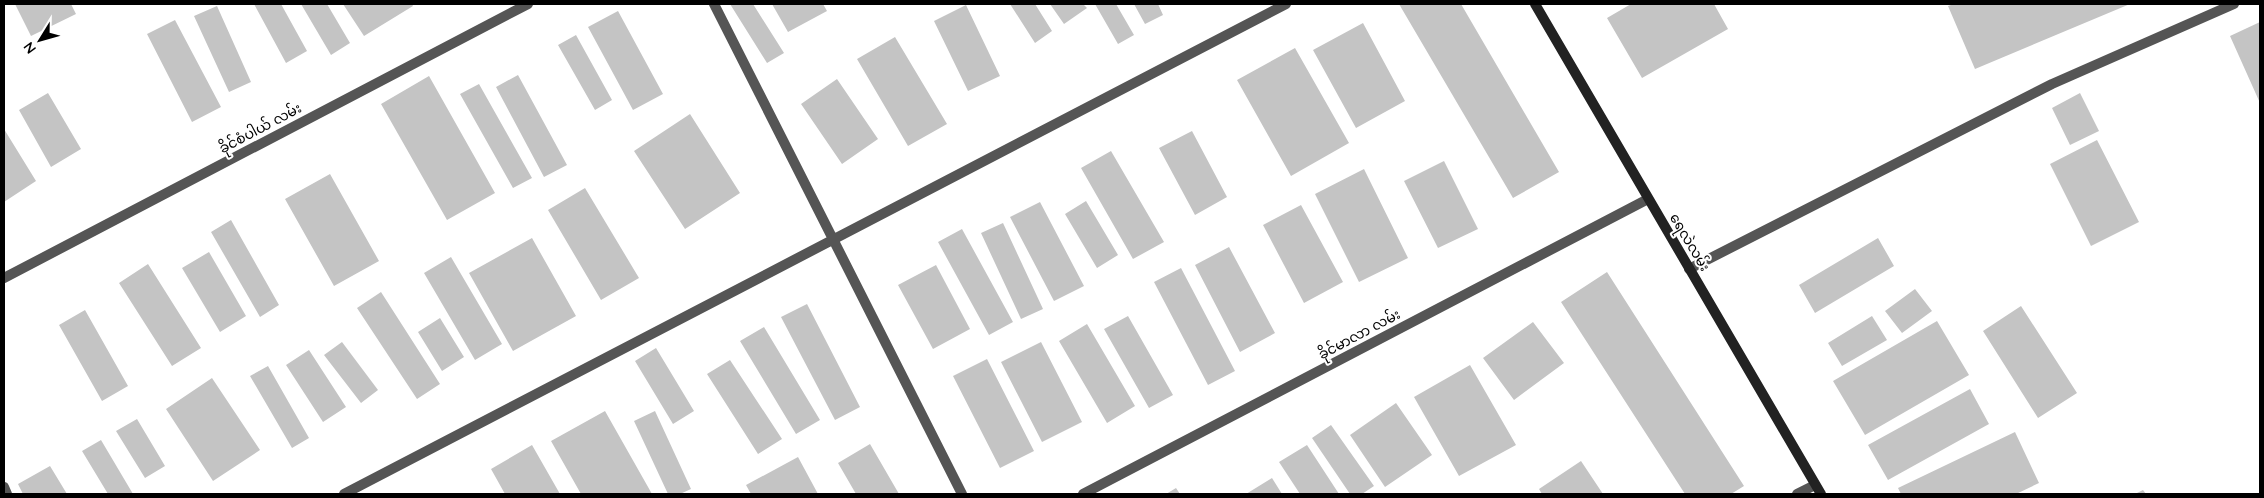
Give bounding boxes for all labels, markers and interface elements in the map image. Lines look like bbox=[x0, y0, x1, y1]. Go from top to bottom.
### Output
north arrow bbox=[15, 15, 65, 65]
text: N bbox=[19, 38, 40, 57]
street label: ခိုင်စံပါယ် လမ်း bbox=[215, 98, 306, 160]
street label: ရေလဲလမ်း bbox=[1663, 209, 1715, 276]
street label: ခိုင်မာလာ လမ်း bbox=[1314, 304, 1405, 366]

